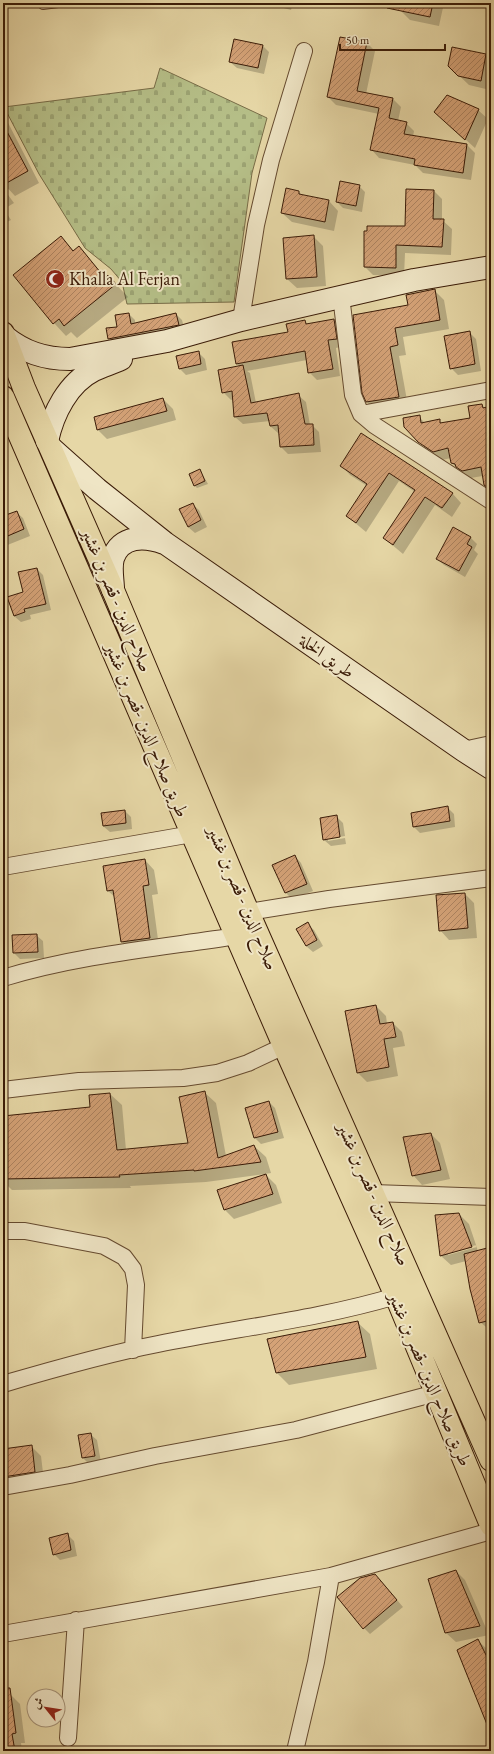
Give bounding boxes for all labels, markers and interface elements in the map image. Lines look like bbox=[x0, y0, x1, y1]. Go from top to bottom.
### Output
scale bar bbox=[340, 26, 445, 52]
text: 50 m bbox=[346, 32, 370, 48]
place label: Khalla Al Ferjan bbox=[69, 267, 180, 290]
mosque icon: Khalla Al Ferjan bbox=[44, 268, 66, 290]
street label: صلاح الدين - قصر بن غشير bbox=[71, 522, 158, 677]
street label: طريق الخلة bbox=[294, 628, 359, 684]
street label: طريق صلاح الدين -قصر بن غشير bbox=[95, 637, 195, 822]
street label: صلاح الدين - قصر بن غشير bbox=[197, 820, 284, 975]
street label: صلاح الدين - قصر بن غشير bbox=[327, 1117, 416, 1271]
street label: طريق صلاح الدين -قصر بن غشير bbox=[378, 1286, 478, 1471]
north arrow bbox=[26, 1688, 66, 1728]
text: ش bbox=[29, 1695, 46, 1711]

